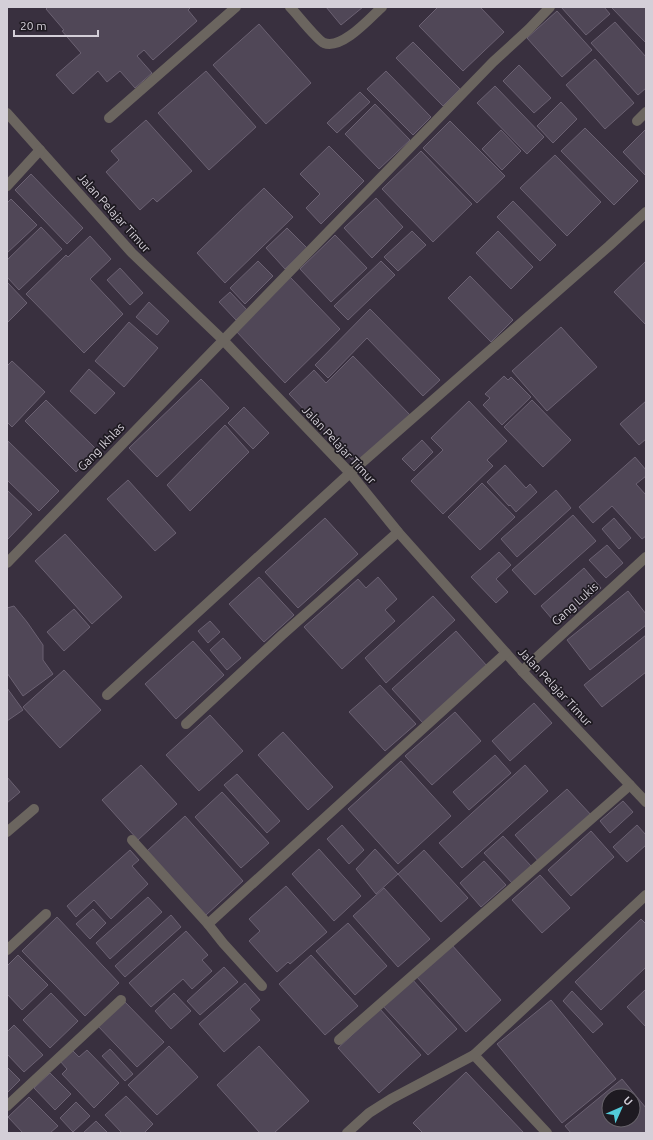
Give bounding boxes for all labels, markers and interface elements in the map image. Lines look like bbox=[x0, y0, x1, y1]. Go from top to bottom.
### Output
scale bar bbox=[14, 12, 98, 38]
text: 20 m bbox=[20, 19, 47, 32]
street label: Jalan Pelajar Timur bbox=[75, 170, 154, 255]
street label: Jalan Pelajar Timur bbox=[300, 403, 379, 487]
street label: Gang Ikhlas bbox=[75, 420, 127, 473]
street label: Gang Lukis bbox=[549, 579, 600, 628]
street label: Jalan Pelajar Timur bbox=[516, 645, 595, 729]
north arrow bbox=[601, 1088, 641, 1128]
text: U bbox=[621, 1094, 635, 1108]

